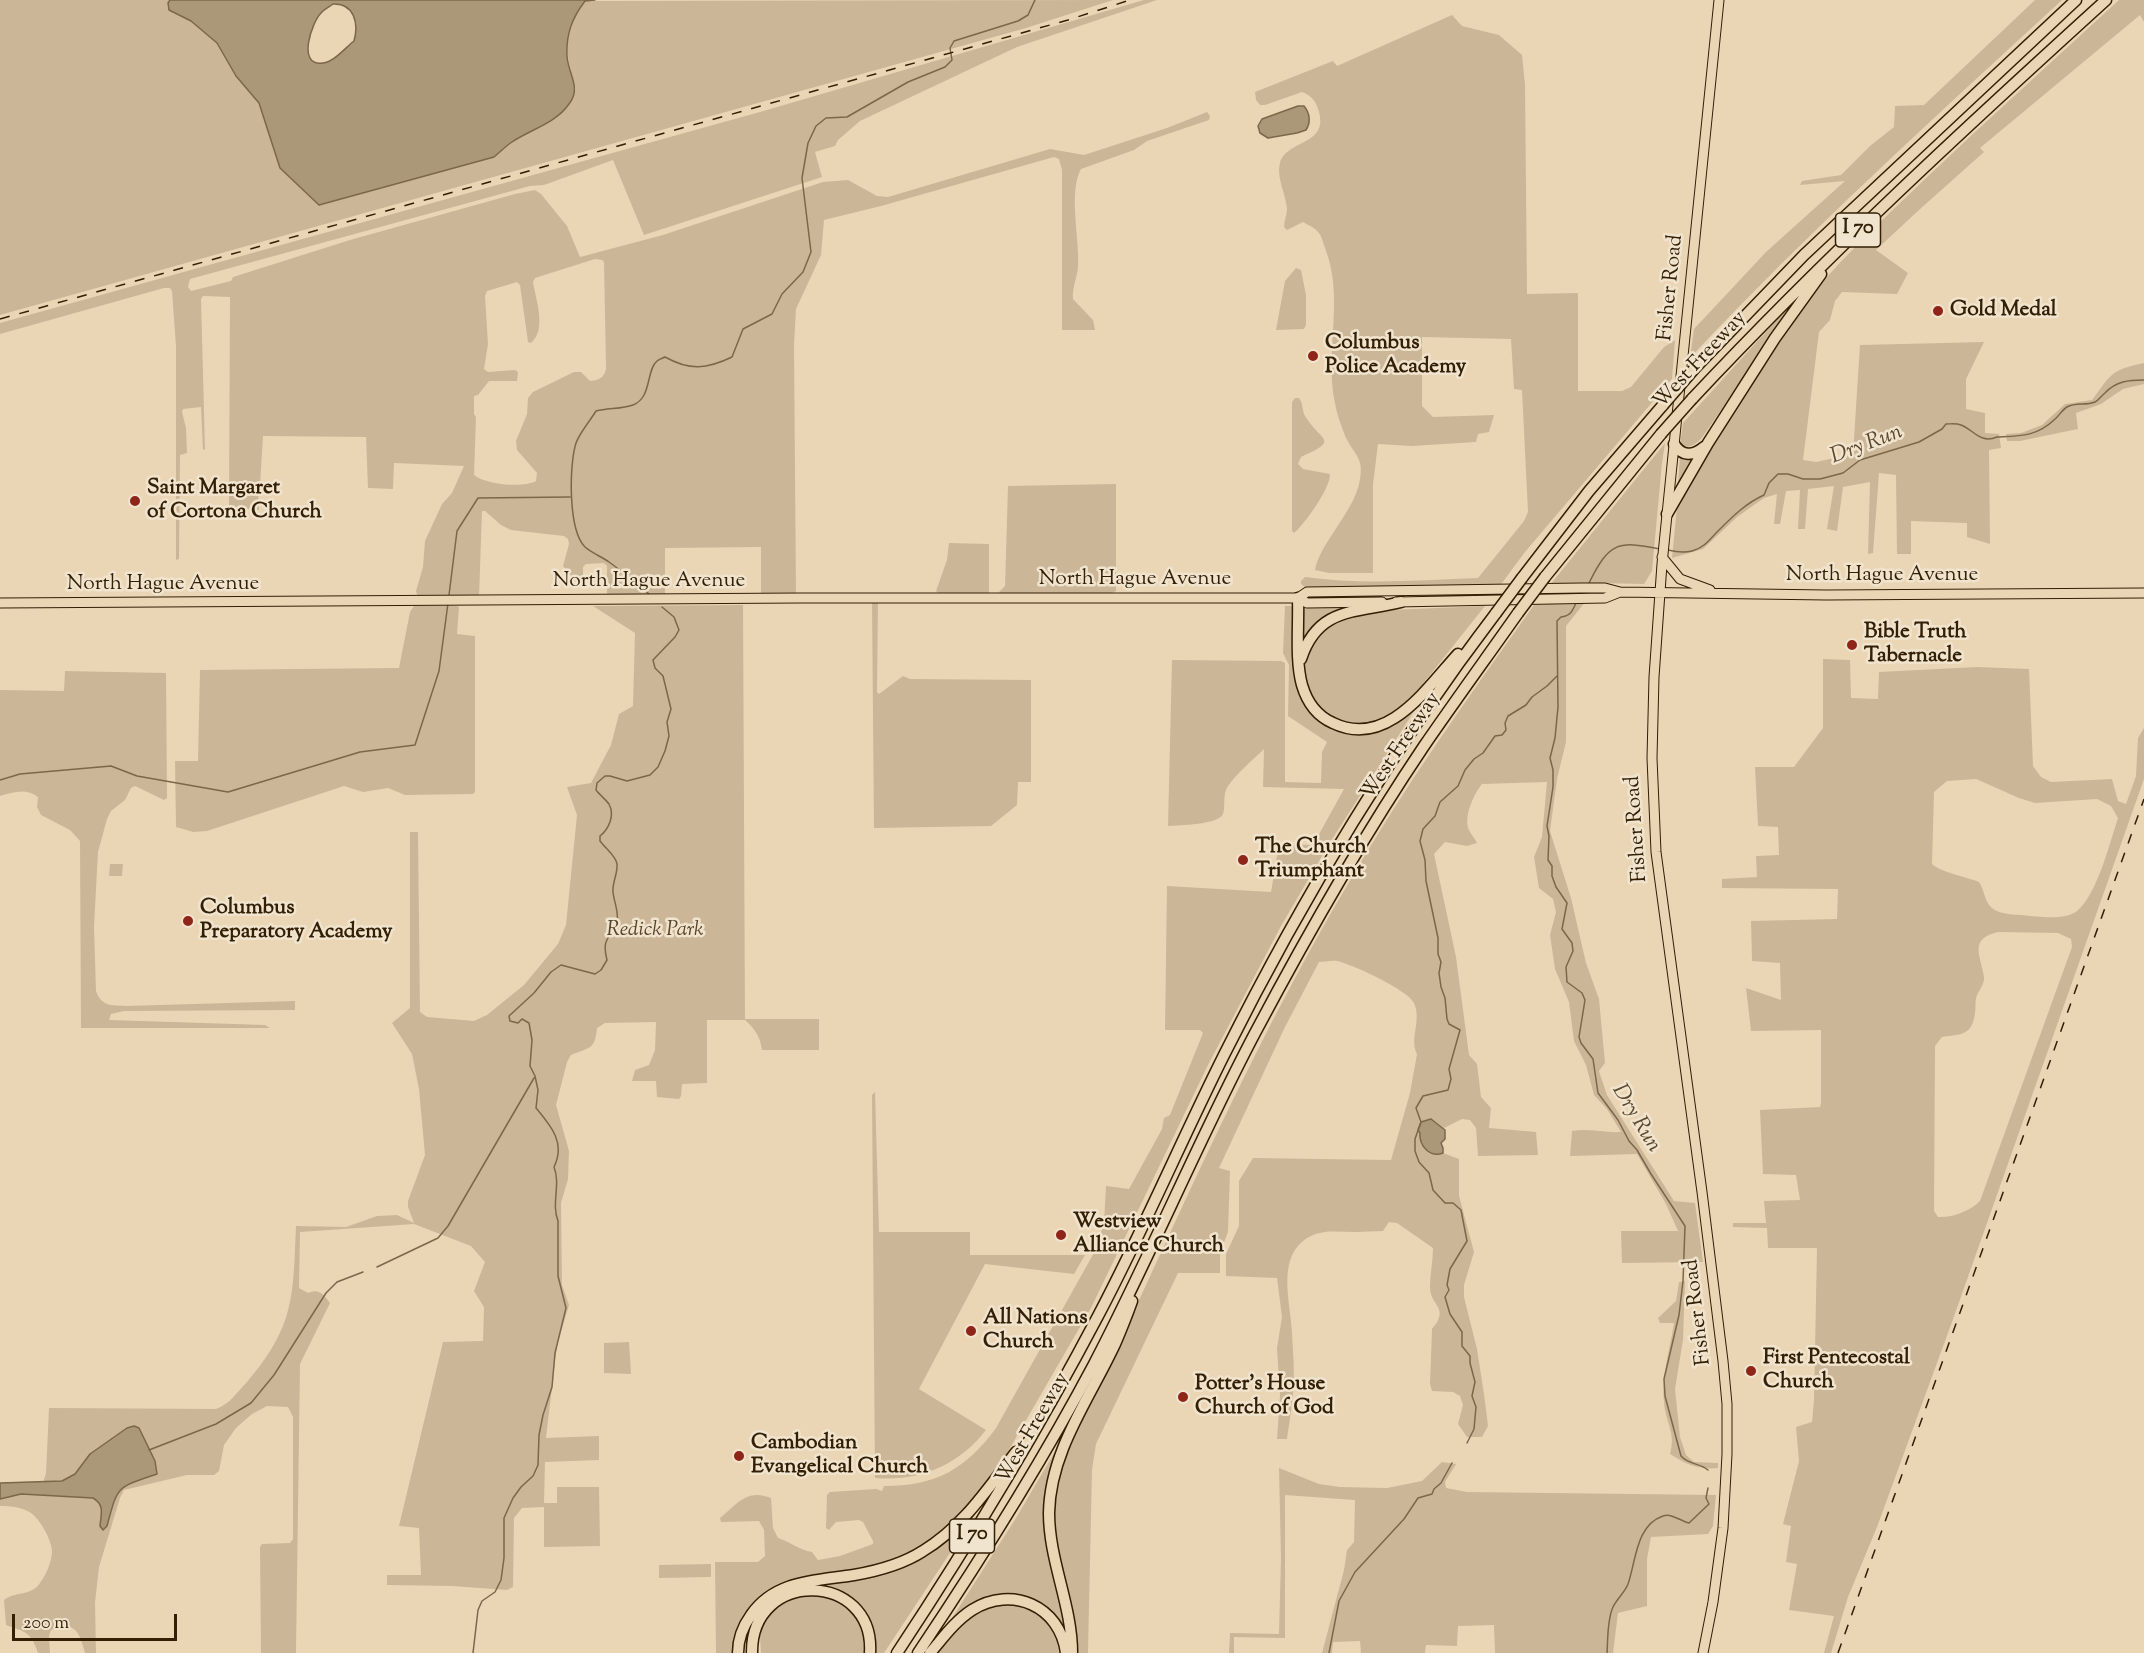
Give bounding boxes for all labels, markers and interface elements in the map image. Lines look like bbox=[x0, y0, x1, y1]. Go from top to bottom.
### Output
road number: I 70 bbox=[1836, 213, 1880, 247]
street label: Fisher Road bbox=[1654, 233, 1690, 343]
place label: Gold Medal bbox=[1950, 298, 2057, 324]
marker: Gold Medal bbox=[1931, 304, 1945, 318]
street label: West Freeway bbox=[1649, 307, 1753, 415]
place label: Columbus Police Academy bbox=[1325, 331, 1466, 381]
marker: Columbus Police Academy bbox=[1306, 349, 1320, 363]
water label: Dry Run bbox=[1827, 420, 1907, 472]
place label: Saint Margaret of Cortona Church bbox=[147, 476, 322, 526]
marker: Saint Margaret of Cortona Church bbox=[128, 494, 142, 508]
street label: North Hague Avenue bbox=[1786, 563, 1978, 589]
street label: North Hague Avenue bbox=[1039, 567, 1231, 593]
street label: North Hague Avenue bbox=[553, 569, 745, 595]
street label: North Hague Avenue bbox=[67, 572, 259, 598]
place label: Bible Truth Tabernacle bbox=[1864, 620, 1967, 670]
marker: Bible Truth Tabernacle bbox=[1845, 638, 1859, 652]
street label: West Freeway bbox=[1357, 688, 1447, 806]
street label: Fisher Road bbox=[1622, 775, 1654, 883]
place label: The Church Triumphant bbox=[1255, 835, 1367, 885]
marker: The Church Triumphant bbox=[1236, 853, 1250, 867]
place label: Columbus Preparatory Academy bbox=[200, 896, 392, 946]
marker: Columbus Preparatory Academy bbox=[181, 914, 195, 928]
park label: Redick Park bbox=[606, 918, 704, 944]
water label: Dry Run bbox=[1604, 1080, 1666, 1158]
place label: Westview Alliance Church bbox=[1073, 1210, 1224, 1260]
marker: Westview Alliance Church bbox=[1054, 1228, 1068, 1242]
street label: Fisher Road bbox=[1680, 1257, 1718, 1367]
place label: All Nations Church bbox=[983, 1306, 1088, 1356]
marker: All Nations Church bbox=[964, 1324, 978, 1338]
place label: First Pentecostal Church bbox=[1763, 1346, 1910, 1396]
marker: First Pentecostal Church bbox=[1744, 1364, 1758, 1378]
street label: West Freeway bbox=[992, 1369, 1076, 1489]
place label: Potter's House Church of God bbox=[1195, 1372, 1334, 1422]
marker: Potter's House Church of God bbox=[1176, 1390, 1190, 1404]
place label: Cambodian Evangelical Church bbox=[751, 1431, 928, 1481]
marker: Cambodian Evangelical Church bbox=[732, 1449, 746, 1463]
road number: I 70 bbox=[950, 1519, 994, 1553]
scale bar bbox=[15, 1602, 180, 1640]
text: 200 m bbox=[23, 1611, 69, 1637]

